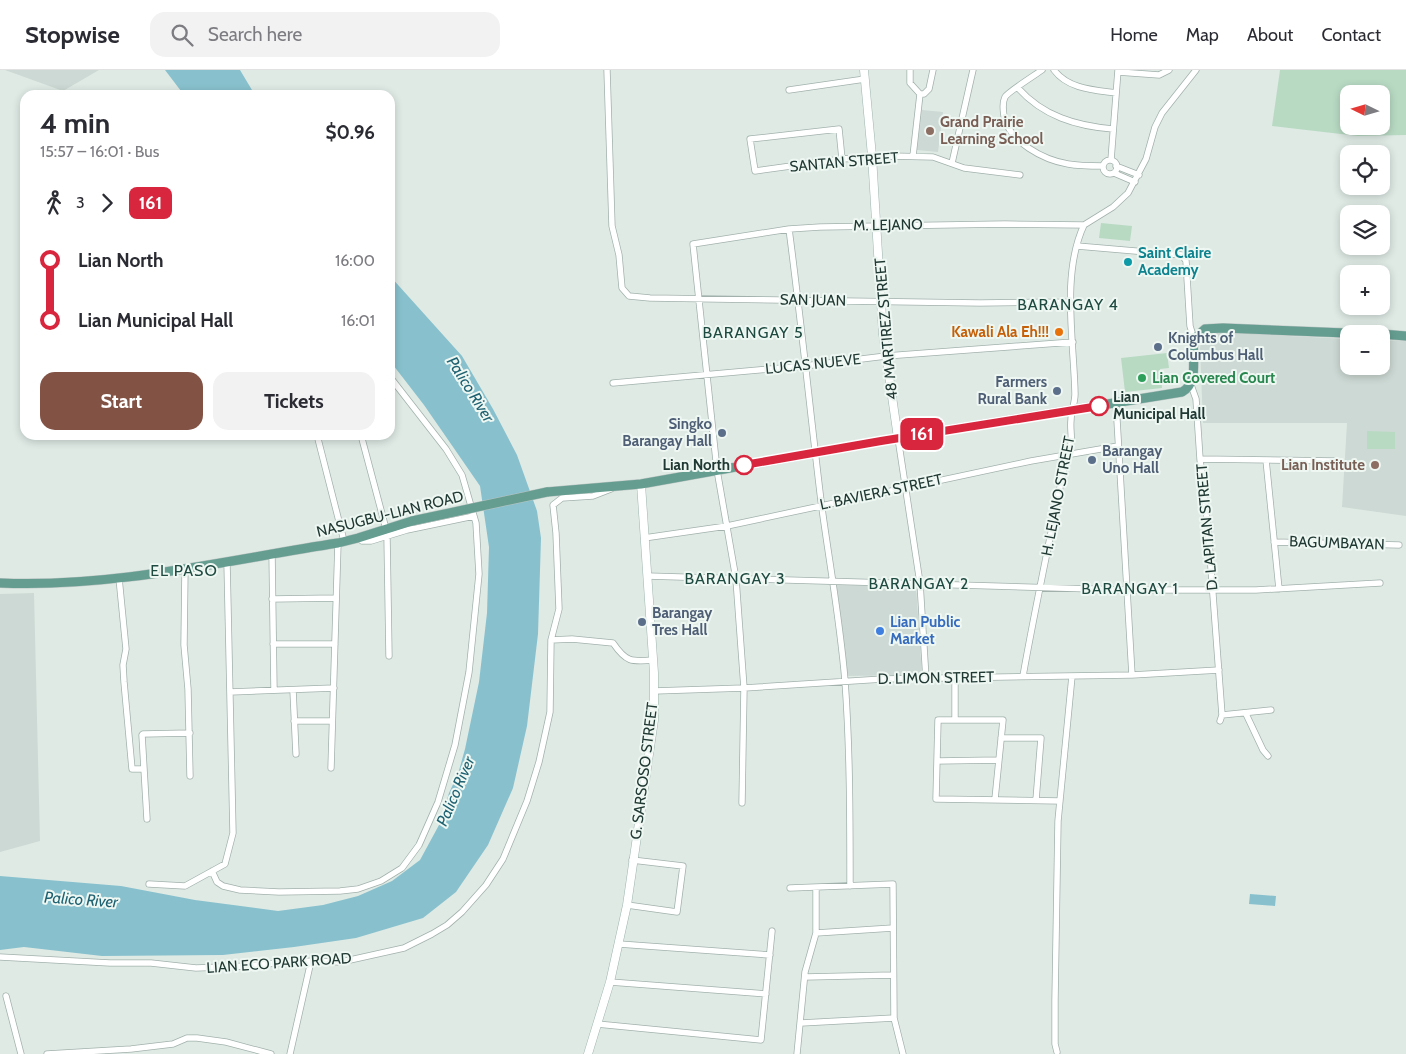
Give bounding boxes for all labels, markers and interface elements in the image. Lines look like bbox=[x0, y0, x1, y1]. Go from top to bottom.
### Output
search box bbox=[150, 12, 500, 57]
text: Stopwise bbox=[25, 20, 120, 49]
icon: search bbox=[168, 21, 196, 49]
text: Search here bbox=[208, 23, 302, 46]
text: Home bbox=[1110, 24, 1158, 46]
text: Map bbox=[1186, 24, 1219, 46]
text: About bbox=[1247, 24, 1293, 46]
text: Contact bbox=[1321, 24, 1381, 46]
north arrow bbox=[1340, 85, 1390, 135]
map controls bbox=[1340, 85, 1390, 375]
text: 4 min bbox=[40, 106, 110, 140]
place label: Grand Prairie Learning School bbox=[940, 113, 1043, 148]
text: $0.96 bbox=[325, 121, 375, 144]
marker: Grand Prairie Learning School bbox=[924, 125, 936, 137]
text: 15:57 – 16:01 · Bus bbox=[40, 142, 159, 161]
button: locate bbox=[1340, 145, 1390, 195]
street label: SANTAN STREET bbox=[789, 148, 899, 176]
icon: walk bbox=[40, 189, 68, 217]
icon: forward bbox=[93, 189, 121, 217]
text: 161 bbox=[139, 192, 162, 214]
text: 3 bbox=[76, 193, 85, 212]
button: layers bbox=[1340, 205, 1390, 255]
street label: M. LEJANO bbox=[853, 215, 923, 235]
place label: Saint Claire Academy bbox=[1138, 244, 1211, 279]
text: Lian North bbox=[78, 249, 164, 272]
text: 16:00 bbox=[335, 251, 375, 270]
marker: Saint Claire Academy bbox=[1122, 256, 1134, 268]
street label: 48 MARTIREZ STREET bbox=[871, 257, 901, 401]
button: + bbox=[1340, 265, 1390, 315]
street label: SAN JUAN bbox=[780, 290, 846, 310]
district label: BARANGAY 4 bbox=[1017, 295, 1119, 314]
text: Lian Municipal Hall bbox=[78, 309, 233, 332]
text: 16:01 bbox=[341, 311, 375, 330]
district label: BARANGAY 5 bbox=[702, 323, 804, 342]
place label: Kawali Ala Eh!!! bbox=[951, 323, 1049, 341]
button: − bbox=[1340, 325, 1390, 375]
marker: Kawali Ala Eh!!! bbox=[1053, 326, 1065, 338]
place label: Knights of Columbus Hall bbox=[1168, 329, 1263, 364]
marker: Knights of Columbus Hall bbox=[1152, 341, 1164, 353]
street label: LUCAS NUEVE bbox=[764, 350, 862, 378]
water label: Palico River bbox=[443, 353, 499, 427]
place label: Lian Covered Court bbox=[1152, 369, 1275, 387]
button: Start bbox=[40, 372, 203, 430]
button: Tickets bbox=[213, 372, 375, 430]
marker: Lian Covered Court bbox=[1136, 372, 1148, 384]
place label: Farmers Rural Bank bbox=[977, 373, 1048, 408]
marker: Farmers Rural Bank bbox=[1051, 385, 1063, 397]
place label: Lian Municipal Hall bbox=[1113, 388, 1205, 423]
marker: Lian Municipal Hall bbox=[1089, 396, 1109, 416]
place label: Singko Barangay Hall bbox=[622, 415, 712, 450]
line badge: 161 bbox=[893, 418, 951, 450]
text: 161 bbox=[910, 423, 934, 445]
marker: Singko Barangay Hall bbox=[716, 427, 728, 439]
street label: H. LEJANO STREET bbox=[1038, 434, 1078, 558]
place label: Barangay Uno Hall bbox=[1102, 442, 1163, 477]
marker: Barangay Uno Hall bbox=[1086, 454, 1098, 466]
marker: Lian North bbox=[734, 455, 754, 475]
place label: Lian North bbox=[662, 456, 730, 474]
place label: Lian Institute bbox=[1281, 456, 1365, 474]
marker: Lian Institute bbox=[1369, 459, 1381, 471]
street label: D. LAPITAN STREET bbox=[1192, 463, 1222, 591]
street label: L. BAVIERA STREET bbox=[818, 470, 944, 514]
street label: NASUGBU-LIAN ROAD bbox=[315, 487, 465, 541]
street label: BAGUMBAYAN bbox=[1289, 532, 1385, 554]
district label: EL PASO bbox=[150, 561, 218, 580]
district label: BARANGAY 3 bbox=[684, 569, 786, 588]
district label: BARANGAY 2 bbox=[869, 574, 969, 593]
district label: BARANGAY 1 bbox=[1081, 579, 1179, 598]
place label: Barangay Tres Hall bbox=[652, 604, 713, 639]
place label: Lian Public Market bbox=[890, 613, 960, 648]
marker: Barangay Tres Hall bbox=[636, 616, 648, 628]
marker: Lian Public Market bbox=[874, 625, 886, 637]
street label: D. LIMON STREET bbox=[878, 668, 994, 688]
street label: G. SARSOSO STREET bbox=[627, 701, 661, 841]
water label: Palico River bbox=[432, 753, 479, 829]
water label: Palico River bbox=[43, 887, 120, 912]
street label: LIAN ECO PARK ROAD bbox=[206, 949, 352, 977]

